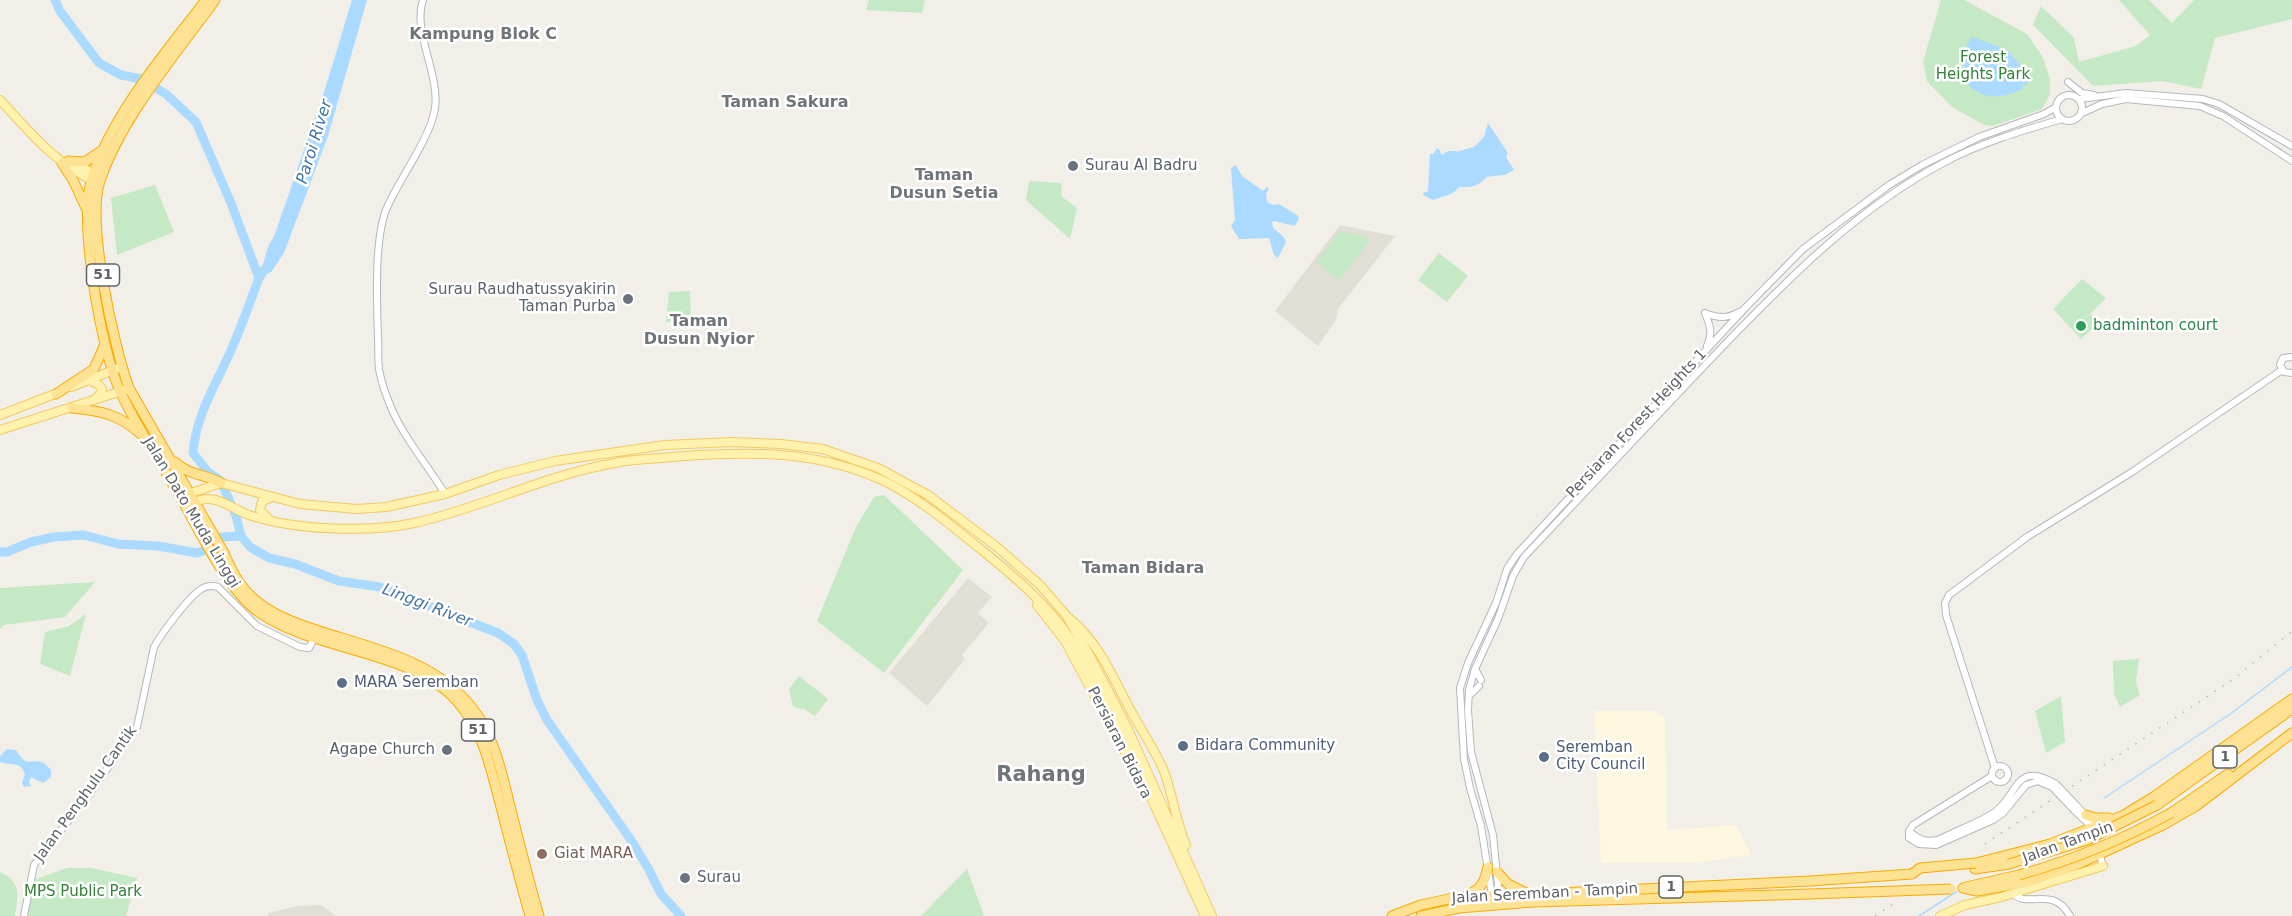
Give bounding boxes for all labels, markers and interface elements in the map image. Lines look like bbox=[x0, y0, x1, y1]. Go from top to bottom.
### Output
district label: Kampung Blok C bbox=[409, 25, 557, 45]
park label: Forest Heights Park bbox=[1936, 49, 2030, 84]
district label: Taman Sakura bbox=[721, 93, 849, 113]
water label: Paroi River bbox=[293, 98, 337, 186]
place label: Surau Al Badru bbox=[1085, 157, 1198, 175]
marker: Surau Al Badru bbox=[1066, 159, 1080, 173]
district label: Taman Dusun Setia bbox=[890, 166, 998, 204]
road number: 51 bbox=[86, 264, 120, 286]
place label: Surau Raudhatussyakirin Taman Purba bbox=[429, 281, 616, 316]
marker: Surau Raudhatussyakirin Taman Purba bbox=[621, 292, 635, 306]
district label: Taman Dusun Nyior bbox=[644, 312, 754, 350]
place label: badminton court bbox=[2093, 317, 2218, 335]
marker: badminton court bbox=[2074, 319, 2088, 333]
street label: Persiaran Forest Heights 1 bbox=[1563, 346, 1711, 502]
street label: Jalan Dato Muda Linggi bbox=[139, 434, 243, 592]
district label: Taman Bidara bbox=[1082, 559, 1204, 579]
water label: Linggi River bbox=[379, 580, 475, 632]
place label: MARA Seremban bbox=[354, 674, 479, 692]
marker: MARA Seremban bbox=[335, 676, 349, 690]
street label: Persiaran Bidara bbox=[1083, 684, 1155, 802]
road number: 51 bbox=[462, 719, 494, 741]
street label: Jalan Penghulu Cantik bbox=[31, 723, 141, 865]
place label: Bidara Community bbox=[1195, 737, 1335, 755]
marker: Bidara Community bbox=[1176, 739, 1190, 753]
place label: Seremban City Council bbox=[1556, 739, 1645, 774]
place label: Agape Church bbox=[329, 741, 435, 759]
marker: Agape Church bbox=[440, 743, 454, 757]
road number: 1 bbox=[2213, 746, 2237, 768]
marker: Seremban City Council bbox=[1537, 750, 1551, 764]
district label: Rahang bbox=[996, 763, 1086, 789]
street label: Jalan Tampin bbox=[2020, 818, 2116, 868]
place label: Giat MARA bbox=[554, 845, 633, 863]
marker: Giat MARA bbox=[535, 847, 549, 861]
place label: Surau bbox=[697, 869, 741, 887]
marker: Surau bbox=[678, 871, 692, 885]
road number: 1 bbox=[1659, 876, 1683, 898]
street label: Jalan Seremban - Tampin bbox=[1451, 880, 1639, 908]
park label: MPS Public Park bbox=[24, 883, 142, 901]

